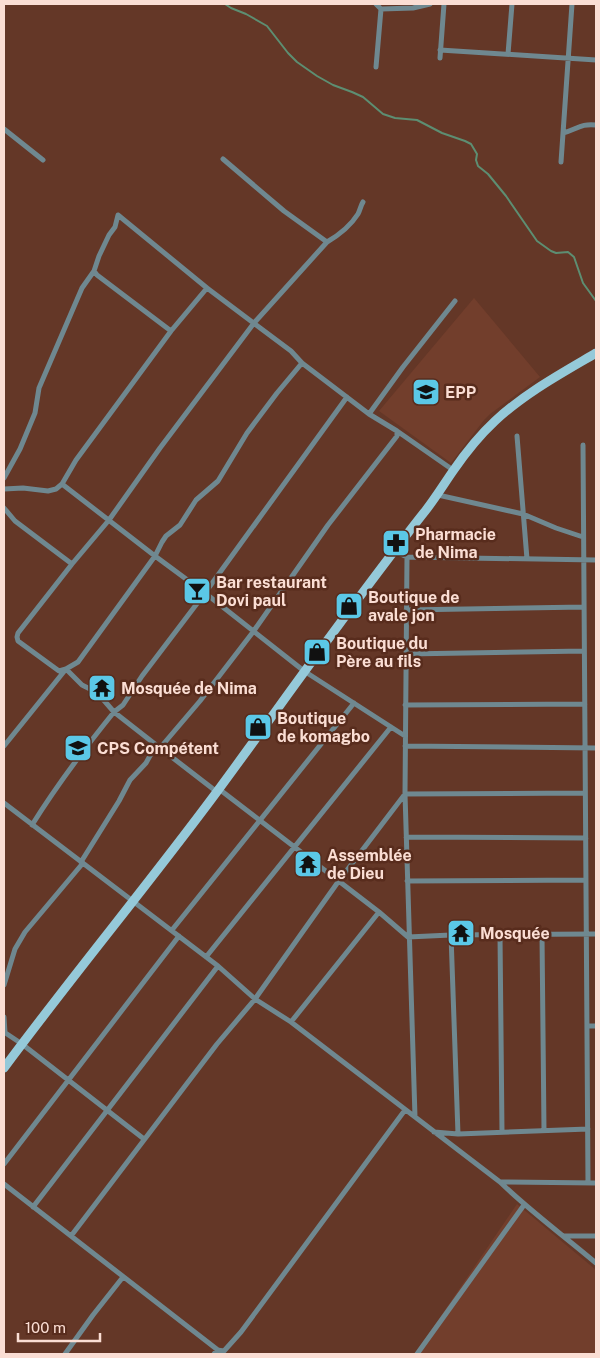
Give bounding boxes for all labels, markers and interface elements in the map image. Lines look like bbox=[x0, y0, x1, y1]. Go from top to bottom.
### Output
school or university icon: EPP bbox=[411, 377, 441, 407]
place label: EPP bbox=[445, 383, 476, 402]
place label: Pharmacie de Nima bbox=[415, 525, 496, 562]
pharmacy icon: Pharmacie de Nima bbox=[381, 528, 411, 558]
place label: Bar restaurant Dovi paul bbox=[216, 573, 327, 610]
bar icon: Bar restaurant Dovi paul bbox=[182, 576, 212, 606]
place label: Boutique de avale jon bbox=[368, 588, 460, 625]
shop icon: Boutique de avale jon bbox=[334, 591, 364, 621]
place label: Boutique du Père au fils bbox=[336, 634, 428, 671]
shop icon: Boutique du Père au fils bbox=[302, 637, 332, 667]
temple icon: Mosquée de Nima bbox=[87, 673, 117, 703]
place label: Mosquée de Nima bbox=[121, 679, 257, 698]
place label: Boutique de komagbo bbox=[277, 709, 370, 746]
shop icon: Boutique de komagbo bbox=[243, 712, 273, 742]
school or university icon: CPS Compétent bbox=[63, 733, 93, 763]
place label: CPS Compétent bbox=[97, 739, 219, 758]
place label: Assemblée de Dieu bbox=[327, 846, 412, 883]
temple icon: Assemblée de Dieu bbox=[293, 849, 323, 879]
temple icon: Mosquée bbox=[446, 918, 476, 948]
place label: Mosquée bbox=[480, 924, 550, 943]
scale bar bbox=[18, 1310, 100, 1342]
text: 100 m bbox=[25, 1319, 66, 1336]

